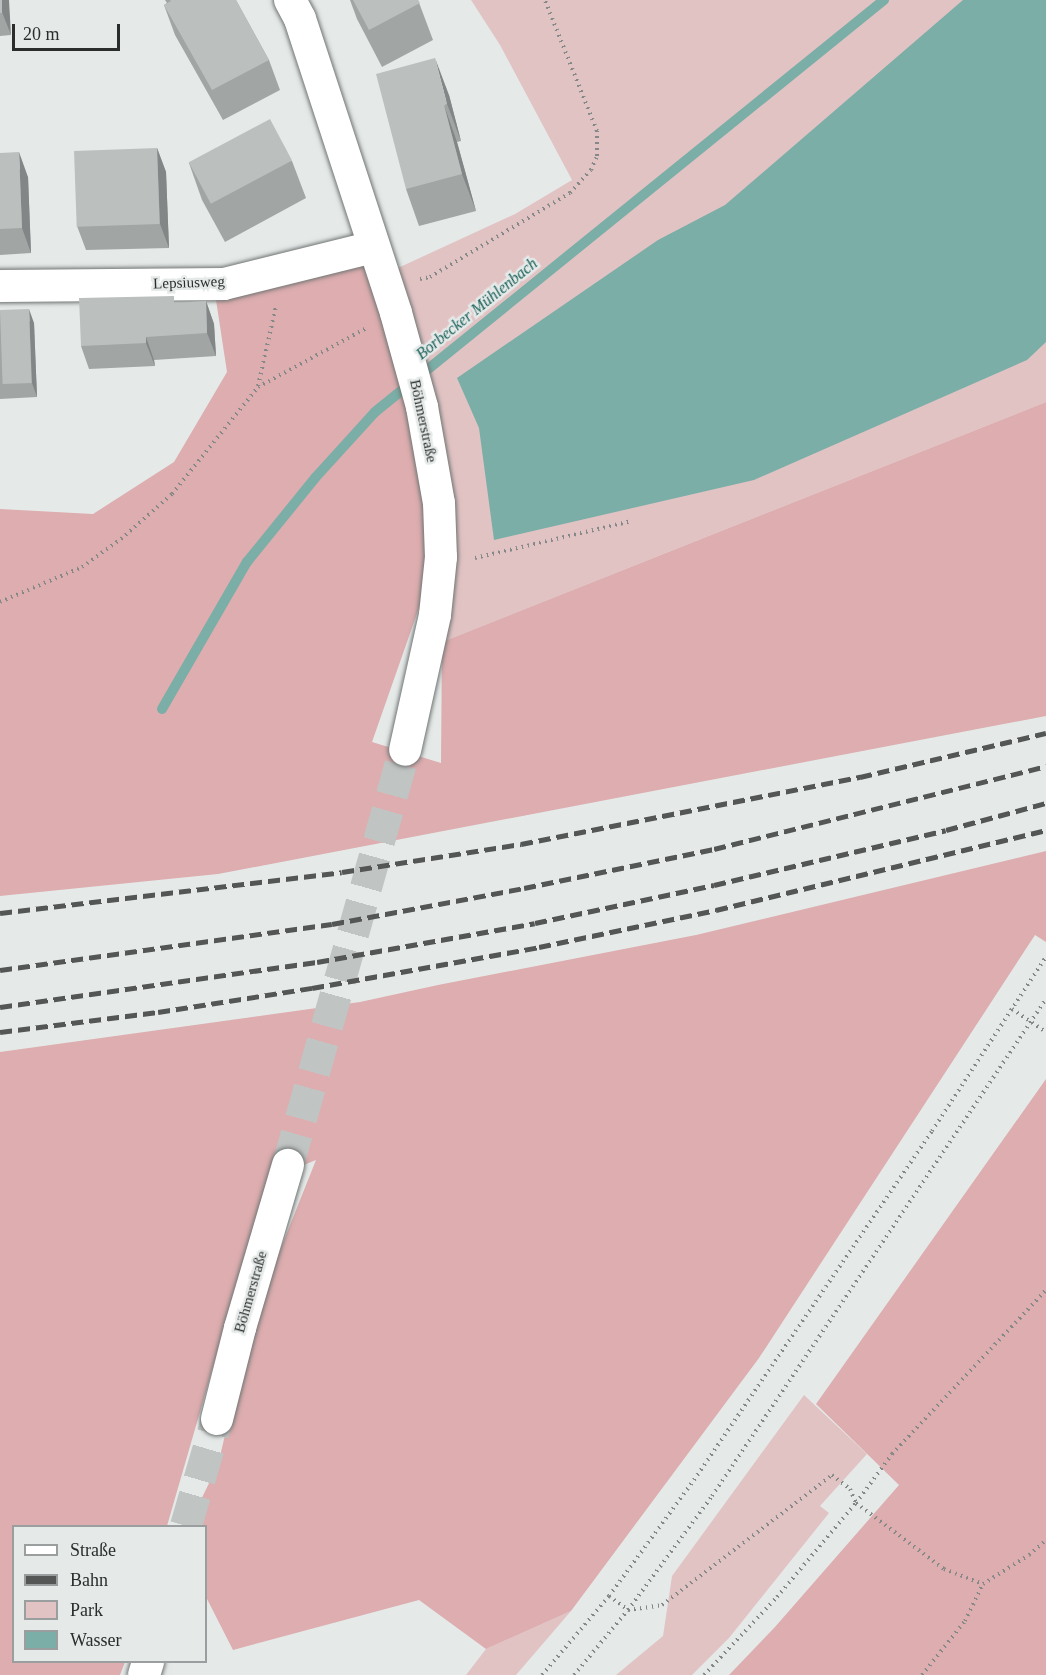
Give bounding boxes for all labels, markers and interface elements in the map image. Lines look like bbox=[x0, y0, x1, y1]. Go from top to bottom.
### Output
scale bar bbox=[15, 12, 123, 50]
text: 20 m bbox=[23, 24, 60, 44]
water label: Borbecker Mühlenbach bbox=[412, 254, 542, 364]
street label: Lepsiusweg bbox=[153, 273, 225, 293]
street label: Böhmerstraße bbox=[405, 378, 441, 464]
street label: Böhmerstraße bbox=[231, 1249, 271, 1335]
legend bbox=[12, 1525, 207, 1663]
text: Straße bbox=[70, 1540, 116, 1560]
text: Bahn bbox=[70, 1570, 108, 1590]
text: Park bbox=[70, 1600, 103, 1620]
text: Wasser bbox=[70, 1630, 122, 1650]

